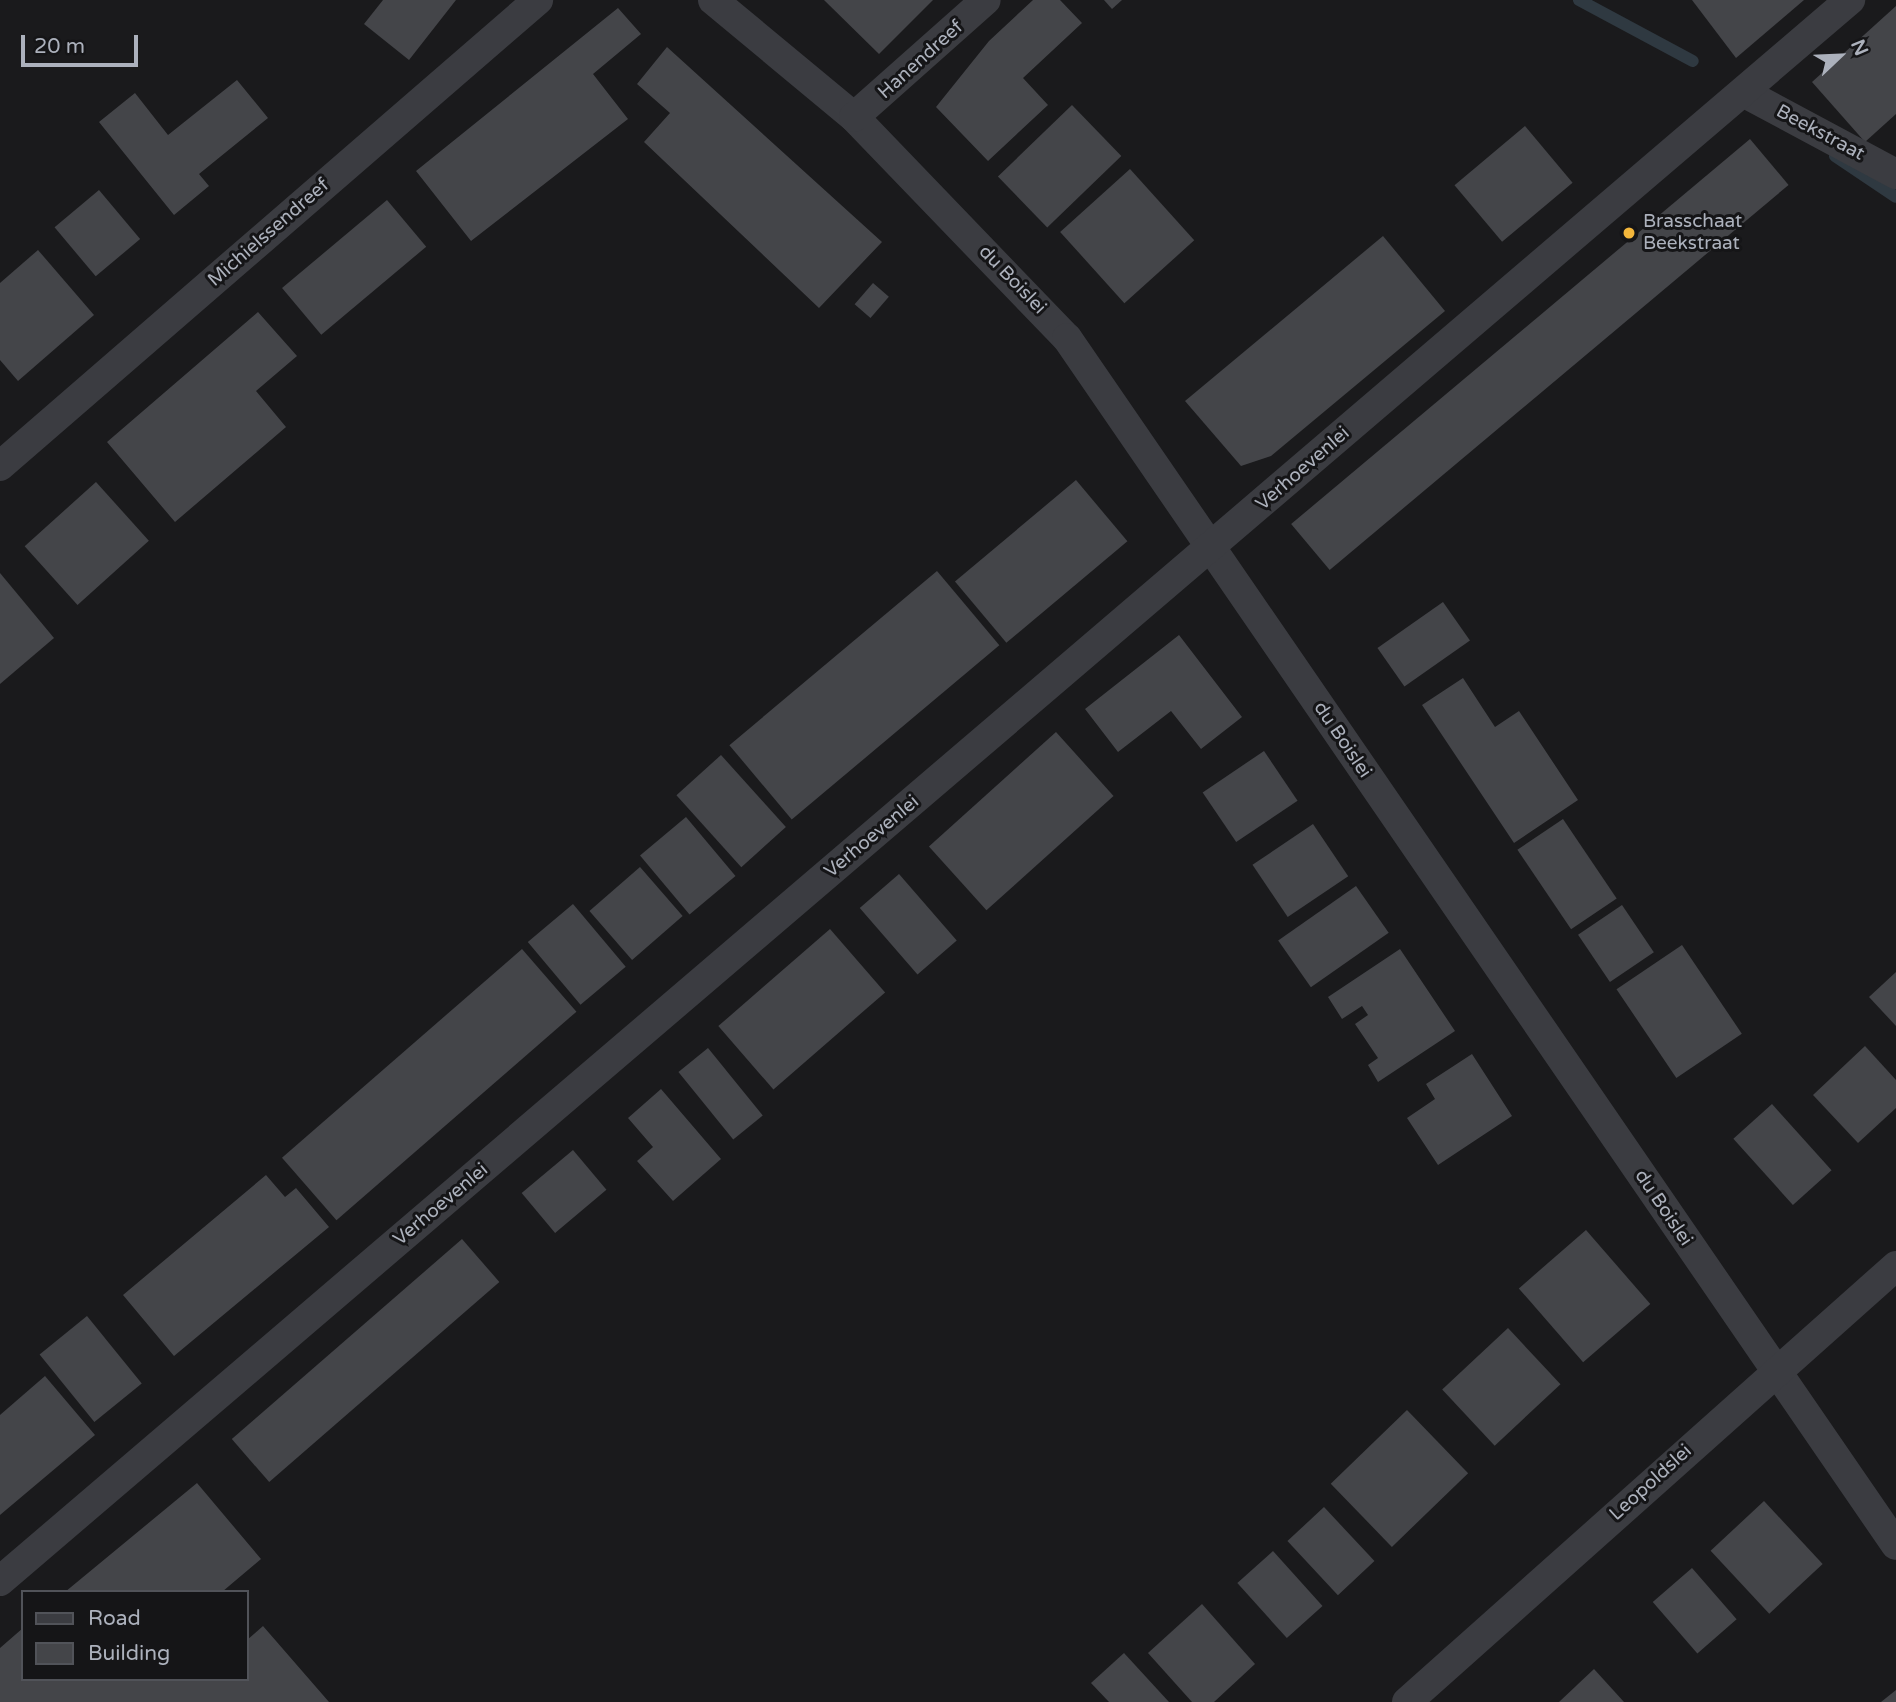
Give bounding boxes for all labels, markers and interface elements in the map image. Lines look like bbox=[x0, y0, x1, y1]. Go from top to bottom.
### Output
street label: Hanendreef bbox=[874, 16, 968, 104]
scale bar bbox=[24, 21, 142, 65]
north arrow bbox=[1805, 21, 1875, 91]
text: 20 m bbox=[34, 34, 85, 59]
text: N bbox=[1846, 36, 1872, 59]
street label: Beekstraat bbox=[1772, 100, 1868, 166]
street label: Michielssendreef bbox=[204, 174, 334, 292]
place label: Brasschaat Beekstraat bbox=[1643, 211, 1742, 255]
marker: Brasschaat Beekstraat bbox=[1621, 225, 1637, 241]
street label: du Boislei bbox=[974, 241, 1050, 319]
street label: Verhoevenlei bbox=[1252, 422, 1354, 516]
street label: du Boislei bbox=[1308, 697, 1376, 783]
street label: Verhoevenlei bbox=[820, 791, 924, 883]
street label: Verhoevenlei bbox=[389, 1159, 493, 1251]
street label: du Boislei bbox=[1629, 1165, 1697, 1251]
street label: Leopoldslei bbox=[1605, 1440, 1697, 1526]
legend bbox=[21, 1590, 248, 1681]
text: Road bbox=[88, 1606, 141, 1631]
text: Building bbox=[88, 1641, 170, 1666]

